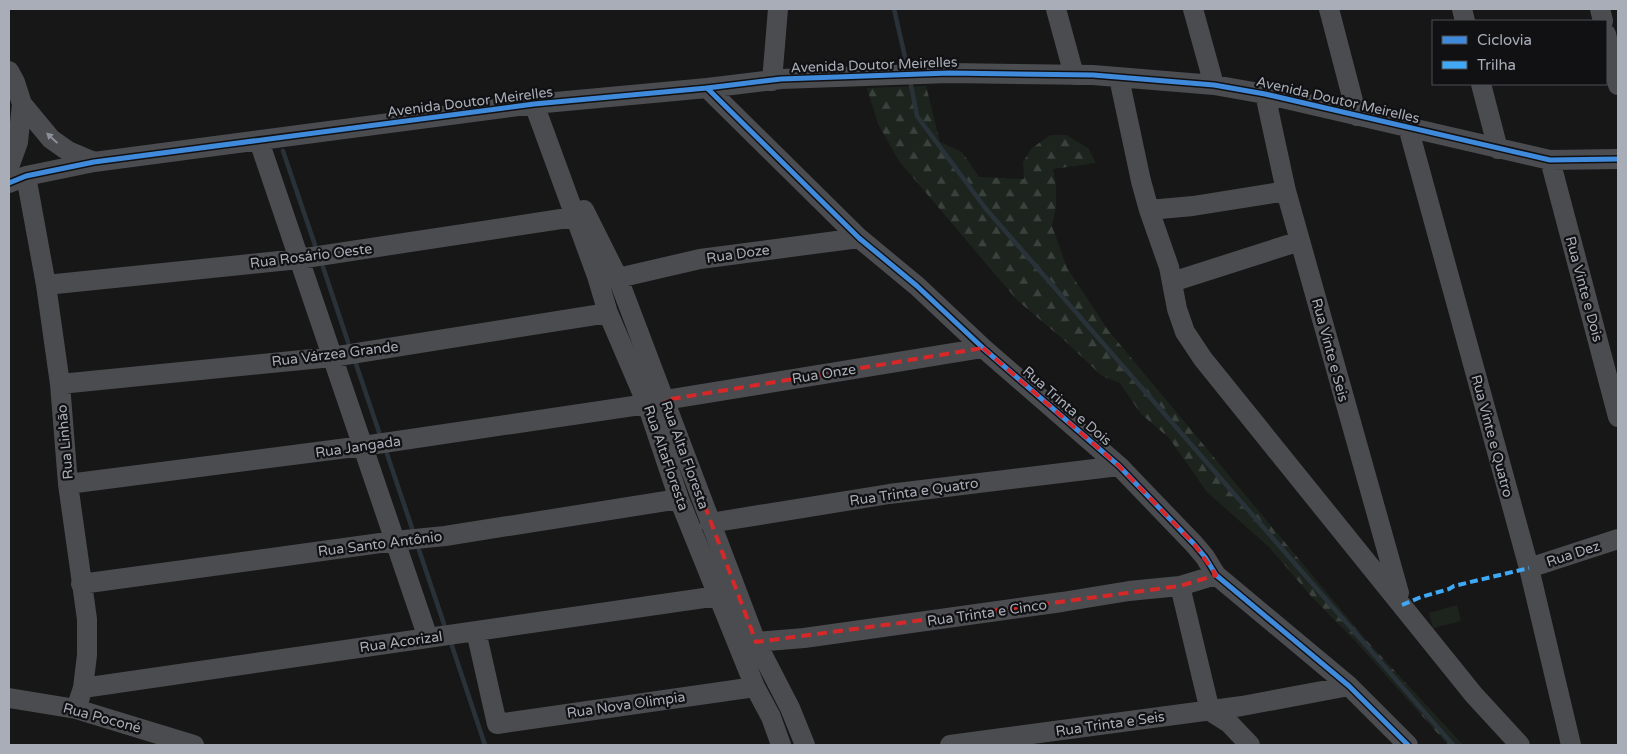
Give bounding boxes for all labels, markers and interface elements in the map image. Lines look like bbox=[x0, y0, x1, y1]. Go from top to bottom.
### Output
legend bbox=[1432, 20, 1607, 85]
text: Ciclovia bbox=[1477, 31, 1532, 49]
street label: Avenida Doutor Meirelles bbox=[790, 54, 958, 76]
text: Trilha bbox=[1477, 56, 1516, 74]
street label: Avenida Doutor Meirelles bbox=[1255, 73, 1422, 127]
street label: Avenida Doutor Meirelles bbox=[386, 83, 554, 121]
one-way arrow bbox=[47, 132, 59, 144]
street label: Rua Vinte e Dois bbox=[1562, 234, 1606, 344]
street label: Rua Rosário Oeste bbox=[249, 240, 373, 272]
street label: Rua Doze bbox=[705, 241, 771, 267]
street label: Rua Vinte e Seis bbox=[1308, 296, 1352, 404]
street label: Rua Várzea Grande bbox=[271, 338, 399, 370]
street label: Rua Onze bbox=[791, 361, 857, 387]
street label: Rua Trinta e Dois bbox=[1019, 363, 1115, 449]
street label: Rua Vinte e Quatro bbox=[1467, 373, 1517, 499]
street label: Rua Alta Floresta bbox=[658, 398, 712, 512]
street label: Rua AltaFloresta bbox=[640, 403, 692, 513]
street label: Rua Linhão bbox=[53, 404, 77, 480]
street label: Rua Jangada bbox=[314, 433, 402, 461]
street label: Rua Trinta e Quatro bbox=[849, 475, 979, 509]
street label: Rua Santo Antônio bbox=[317, 528, 443, 560]
street label: Rua Dez bbox=[1544, 537, 1602, 571]
street label: Rua Trinta e Cinco bbox=[926, 596, 1048, 630]
street label: Rua Acorizal bbox=[359, 628, 443, 656]
street label: Rua Nova Olimpia bbox=[566, 688, 686, 722]
street label: Rua Poconé bbox=[61, 699, 143, 737]
street label: Rua Trinta e Seis bbox=[1054, 708, 1166, 740]

